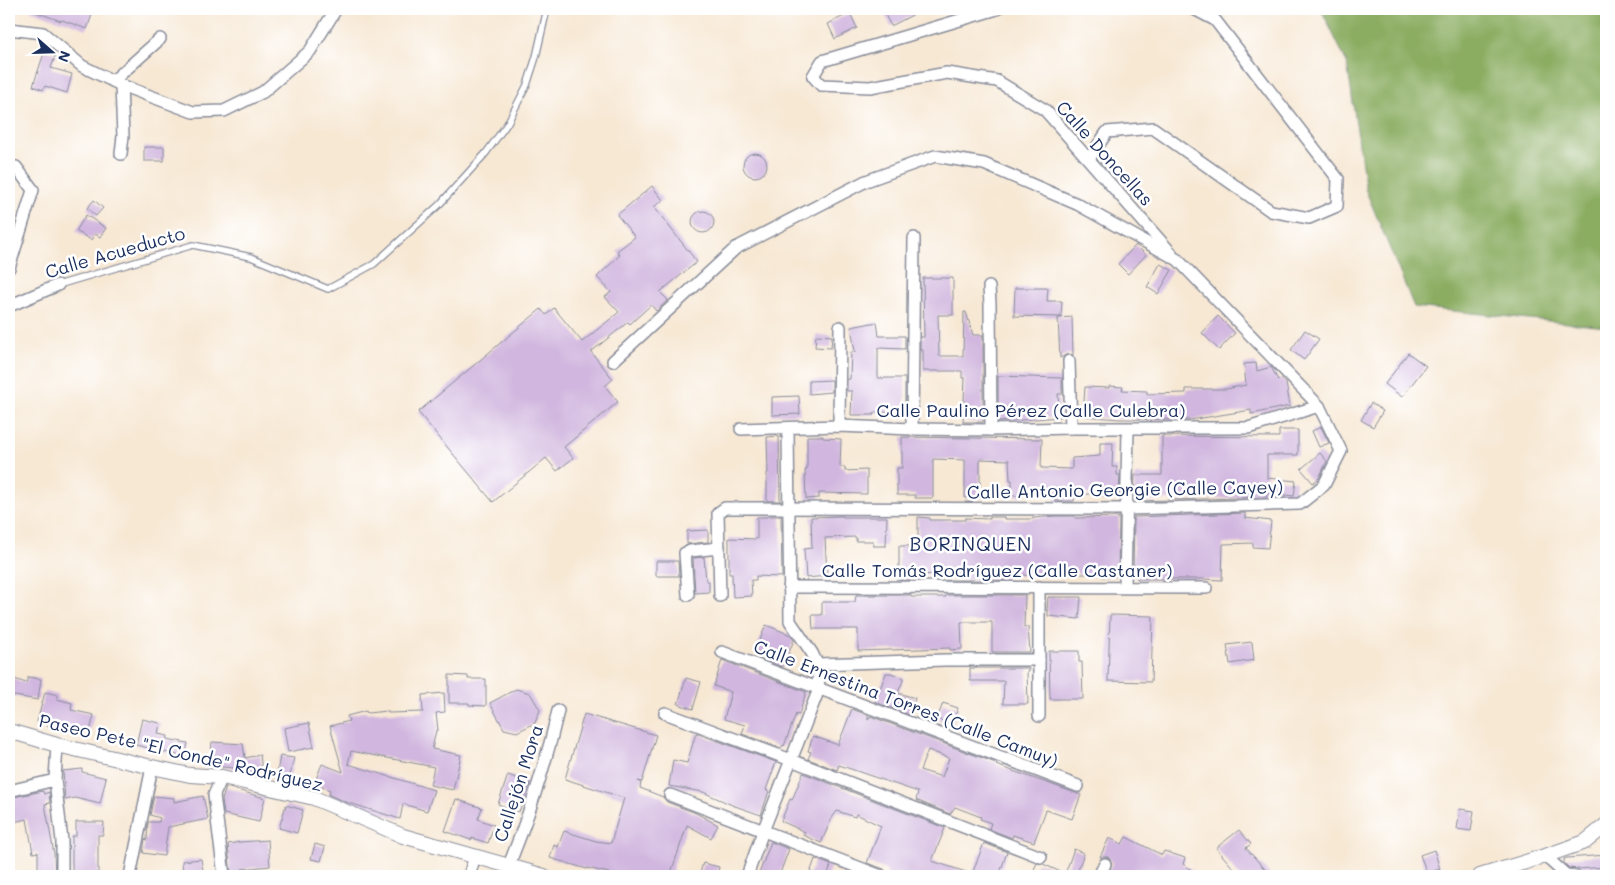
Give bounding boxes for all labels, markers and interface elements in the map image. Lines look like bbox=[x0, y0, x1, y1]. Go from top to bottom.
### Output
north arrow bbox=[28, 28, 78, 78]
text: N bbox=[54, 48, 75, 65]
street label: Calle Doncellas bbox=[1051, 95, 1159, 211]
street label: Calle Acueducto bbox=[42, 220, 188, 283]
street label: Calle Paulino Pérez (Calle Culebra) bbox=[877, 398, 1185, 422]
street label: Calle Antonio Georgie (Calle Cayey) bbox=[967, 474, 1283, 504]
district label: BORINQUEN bbox=[910, 531, 1032, 556]
street label: Calle Tomás Rodríguez (Calle Castaner) bbox=[822, 558, 1172, 582]
street label: Calle Ernestina Torres (Calle Camuy) bbox=[750, 634, 1062, 772]
street label: Paseo Pete "El Conde" Rodríguez bbox=[37, 708, 325, 796]
street label: Callejón Mora bbox=[488, 721, 548, 845]

